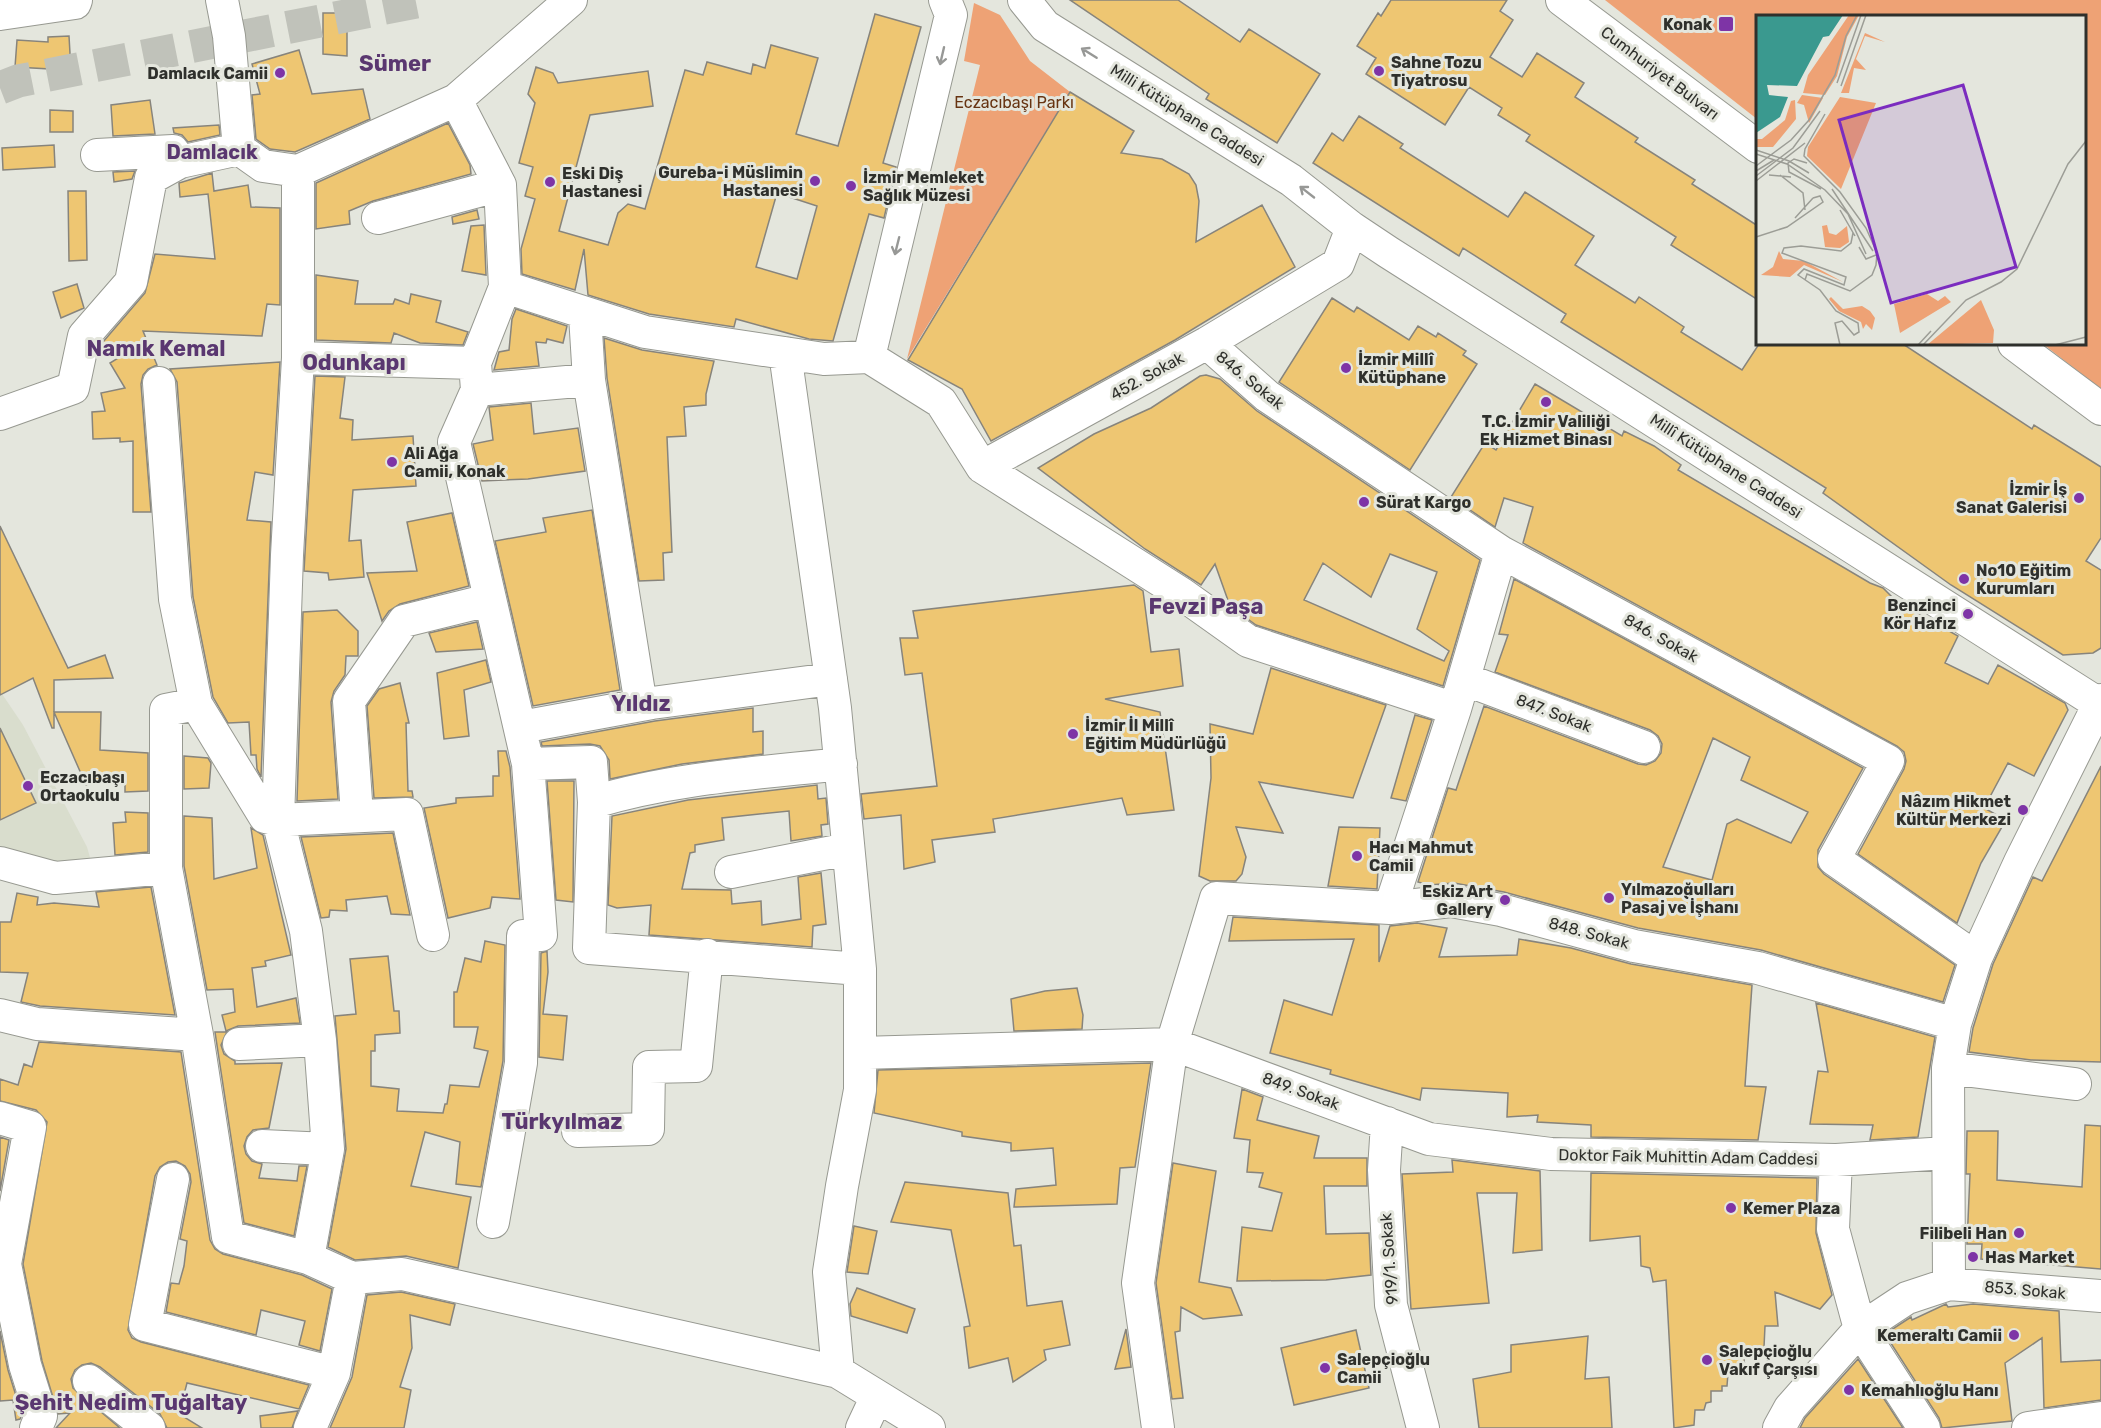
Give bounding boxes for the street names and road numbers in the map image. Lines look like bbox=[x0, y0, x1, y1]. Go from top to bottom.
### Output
street label: Cumhuriyet Bulvarı bbox=[1597, 22, 1723, 124]
street label: Milli Kütüphane Caddesi bbox=[1107, 60, 1267, 170]
street label: 846. Sokak bbox=[1212, 347, 1288, 414]
street label: 452. Sokak bbox=[1107, 348, 1188, 404]
street label: Millî Kütüphane Caddesi bbox=[1647, 410, 1805, 522]
street label: 846. Sokak bbox=[1621, 610, 1702, 667]
street label: 847. Sokak bbox=[1514, 690, 1595, 736]
street label: 848. Sokak bbox=[1547, 913, 1632, 953]
street label: 849. Sokak bbox=[1260, 1068, 1343, 1114]
street label: Doktor Faik Muhittin Adam Caddesi bbox=[1558, 1145, 1818, 1169]
street label: 919/1. Sokak bbox=[1376, 1212, 1402, 1305]
street label: 853. Sokak bbox=[1984, 1277, 2067, 1303]

